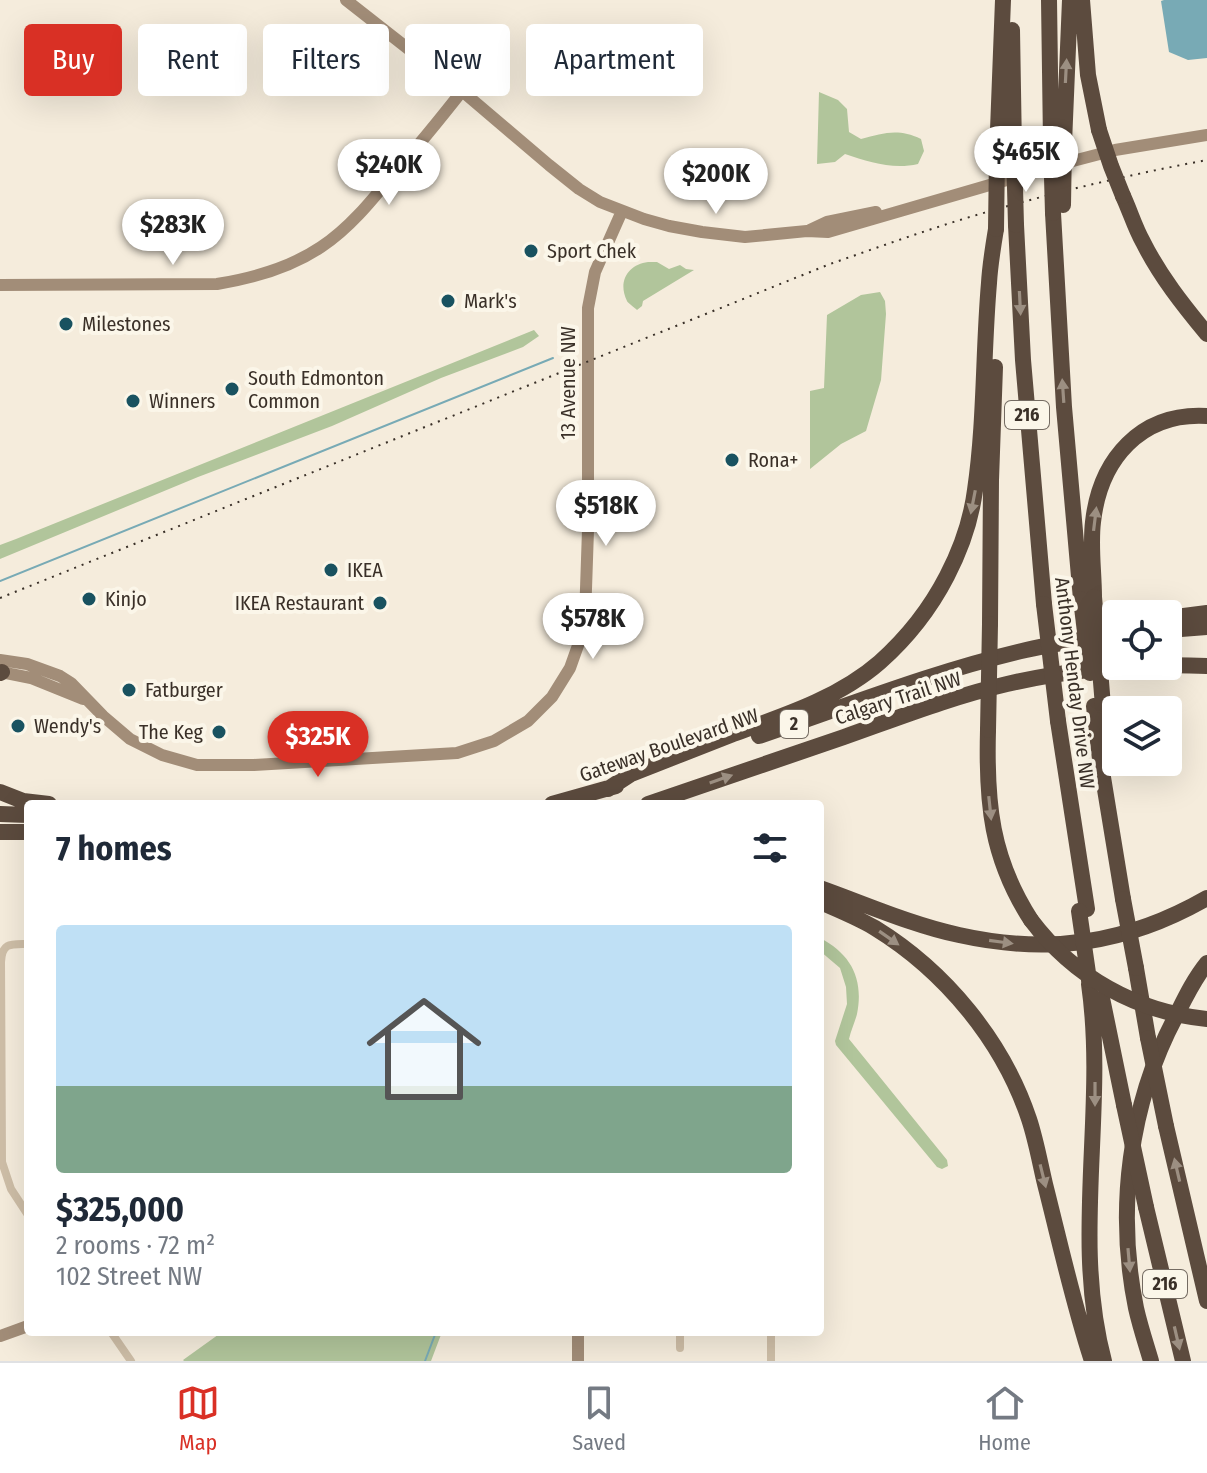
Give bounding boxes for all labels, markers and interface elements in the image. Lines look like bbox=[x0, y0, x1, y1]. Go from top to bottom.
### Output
chip: Buy bbox=[24, 24, 122, 96]
chip: Rent bbox=[138, 24, 247, 96]
chip: Filters bbox=[263, 24, 389, 96]
chip: New bbox=[405, 24, 510, 96]
chip: Apartment bbox=[526, 24, 703, 96]
one-way arrow bbox=[1060, 58, 1073, 83]
pin: $465K bbox=[970, 126, 1082, 194]
text: $465K bbox=[992, 136, 1060, 167]
pin: $240K bbox=[333, 139, 445, 207]
pin: $200K bbox=[660, 148, 772, 216]
text: $240K bbox=[356, 149, 422, 180]
text: $200K bbox=[682, 158, 750, 189]
pin: $283K bbox=[117, 199, 229, 267]
text: $283K bbox=[140, 209, 206, 240]
place label: Sport Chek bbox=[547, 239, 637, 263]
marker: Sport Chek bbox=[522, 242, 540, 260]
place label: Mark's bbox=[464, 289, 517, 313]
one-way arrow bbox=[1013, 291, 1026, 316]
marker: Mark's bbox=[439, 292, 457, 310]
place label: Milestones bbox=[82, 312, 171, 336]
marker: Milestones bbox=[57, 315, 75, 333]
street label: 13 Avenue NW bbox=[556, 326, 580, 440]
place label: South Edmonton Common bbox=[248, 366, 384, 413]
one-way arrow bbox=[1056, 378, 1069, 403]
marker: South Edmonton Common bbox=[223, 380, 241, 398]
place label: Winners bbox=[149, 389, 215, 413]
marker: Winners bbox=[124, 392, 142, 410]
road number: 216 bbox=[1005, 401, 1049, 429]
place label: Rona+ bbox=[748, 448, 798, 472]
marker: Rona+ bbox=[723, 451, 741, 469]
pin: $518K bbox=[550, 480, 662, 548]
one-way arrow bbox=[966, 489, 979, 514]
text: $518K bbox=[574, 490, 638, 521]
one-way arrow bbox=[1088, 507, 1101, 532]
place label: IKEA bbox=[347, 558, 383, 582]
marker: IKEA bbox=[322, 561, 340, 579]
street label: Anthony Henday Drive NW bbox=[1050, 576, 1100, 790]
place label: Kinjo bbox=[105, 587, 147, 611]
marker: Kinjo bbox=[80, 590, 98, 608]
place label: IKEA Restaurant bbox=[235, 591, 364, 615]
pin: $578K bbox=[537, 593, 649, 661]
marker: IKEA Restaurant bbox=[371, 594, 389, 612]
map controls bbox=[1102, 600, 1182, 776]
button: locate bbox=[1102, 600, 1182, 680]
text: $578K bbox=[561, 603, 625, 634]
street label: Calgary Trail NW bbox=[832, 666, 964, 730]
place label: Fatburger bbox=[145, 678, 223, 702]
marker: Fatburger bbox=[120, 681, 138, 699]
button: layers bbox=[1102, 696, 1182, 776]
street label: Gateway Boulevard NW bbox=[576, 703, 762, 787]
road number: 2 bbox=[780, 710, 808, 738]
pin: $325K bbox=[262, 711, 374, 779]
place label: Wendy's bbox=[34, 714, 101, 738]
marker: Wendy's bbox=[9, 717, 27, 735]
place label: The Keg bbox=[139, 720, 204, 744]
text: $325K bbox=[286, 721, 350, 752]
marker: The Keg bbox=[210, 723, 228, 741]
one-way arrow bbox=[710, 772, 734, 784]
one-way arrow bbox=[983, 796, 996, 821]
icon: filters bbox=[748, 826, 792, 870]
text: 7 homes bbox=[56, 828, 172, 869]
one-way arrow bbox=[878, 930, 900, 946]
one-way arrow bbox=[989, 936, 1014, 949]
icon: home bbox=[352, 977, 496, 1121]
one-way arrow bbox=[1089, 1082, 1101, 1107]
one-way arrow bbox=[1170, 1158, 1182, 1183]
one-way arrow bbox=[1038, 1164, 1050, 1189]
text: $325,000 bbox=[56, 1189, 184, 1230]
text: 2 rooms · 72 m² bbox=[56, 1230, 215, 1261]
one-way arrow bbox=[1123, 1248, 1136, 1273]
text: 102 Street NW bbox=[56, 1261, 202, 1292]
road number: 216 bbox=[1143, 1270, 1187, 1298]
one-way arrow bbox=[1172, 1325, 1184, 1350]
tab: Map bbox=[176, 1381, 220, 1456]
tab: Saved bbox=[572, 1381, 626, 1456]
tab: Home bbox=[978, 1381, 1031, 1456]

